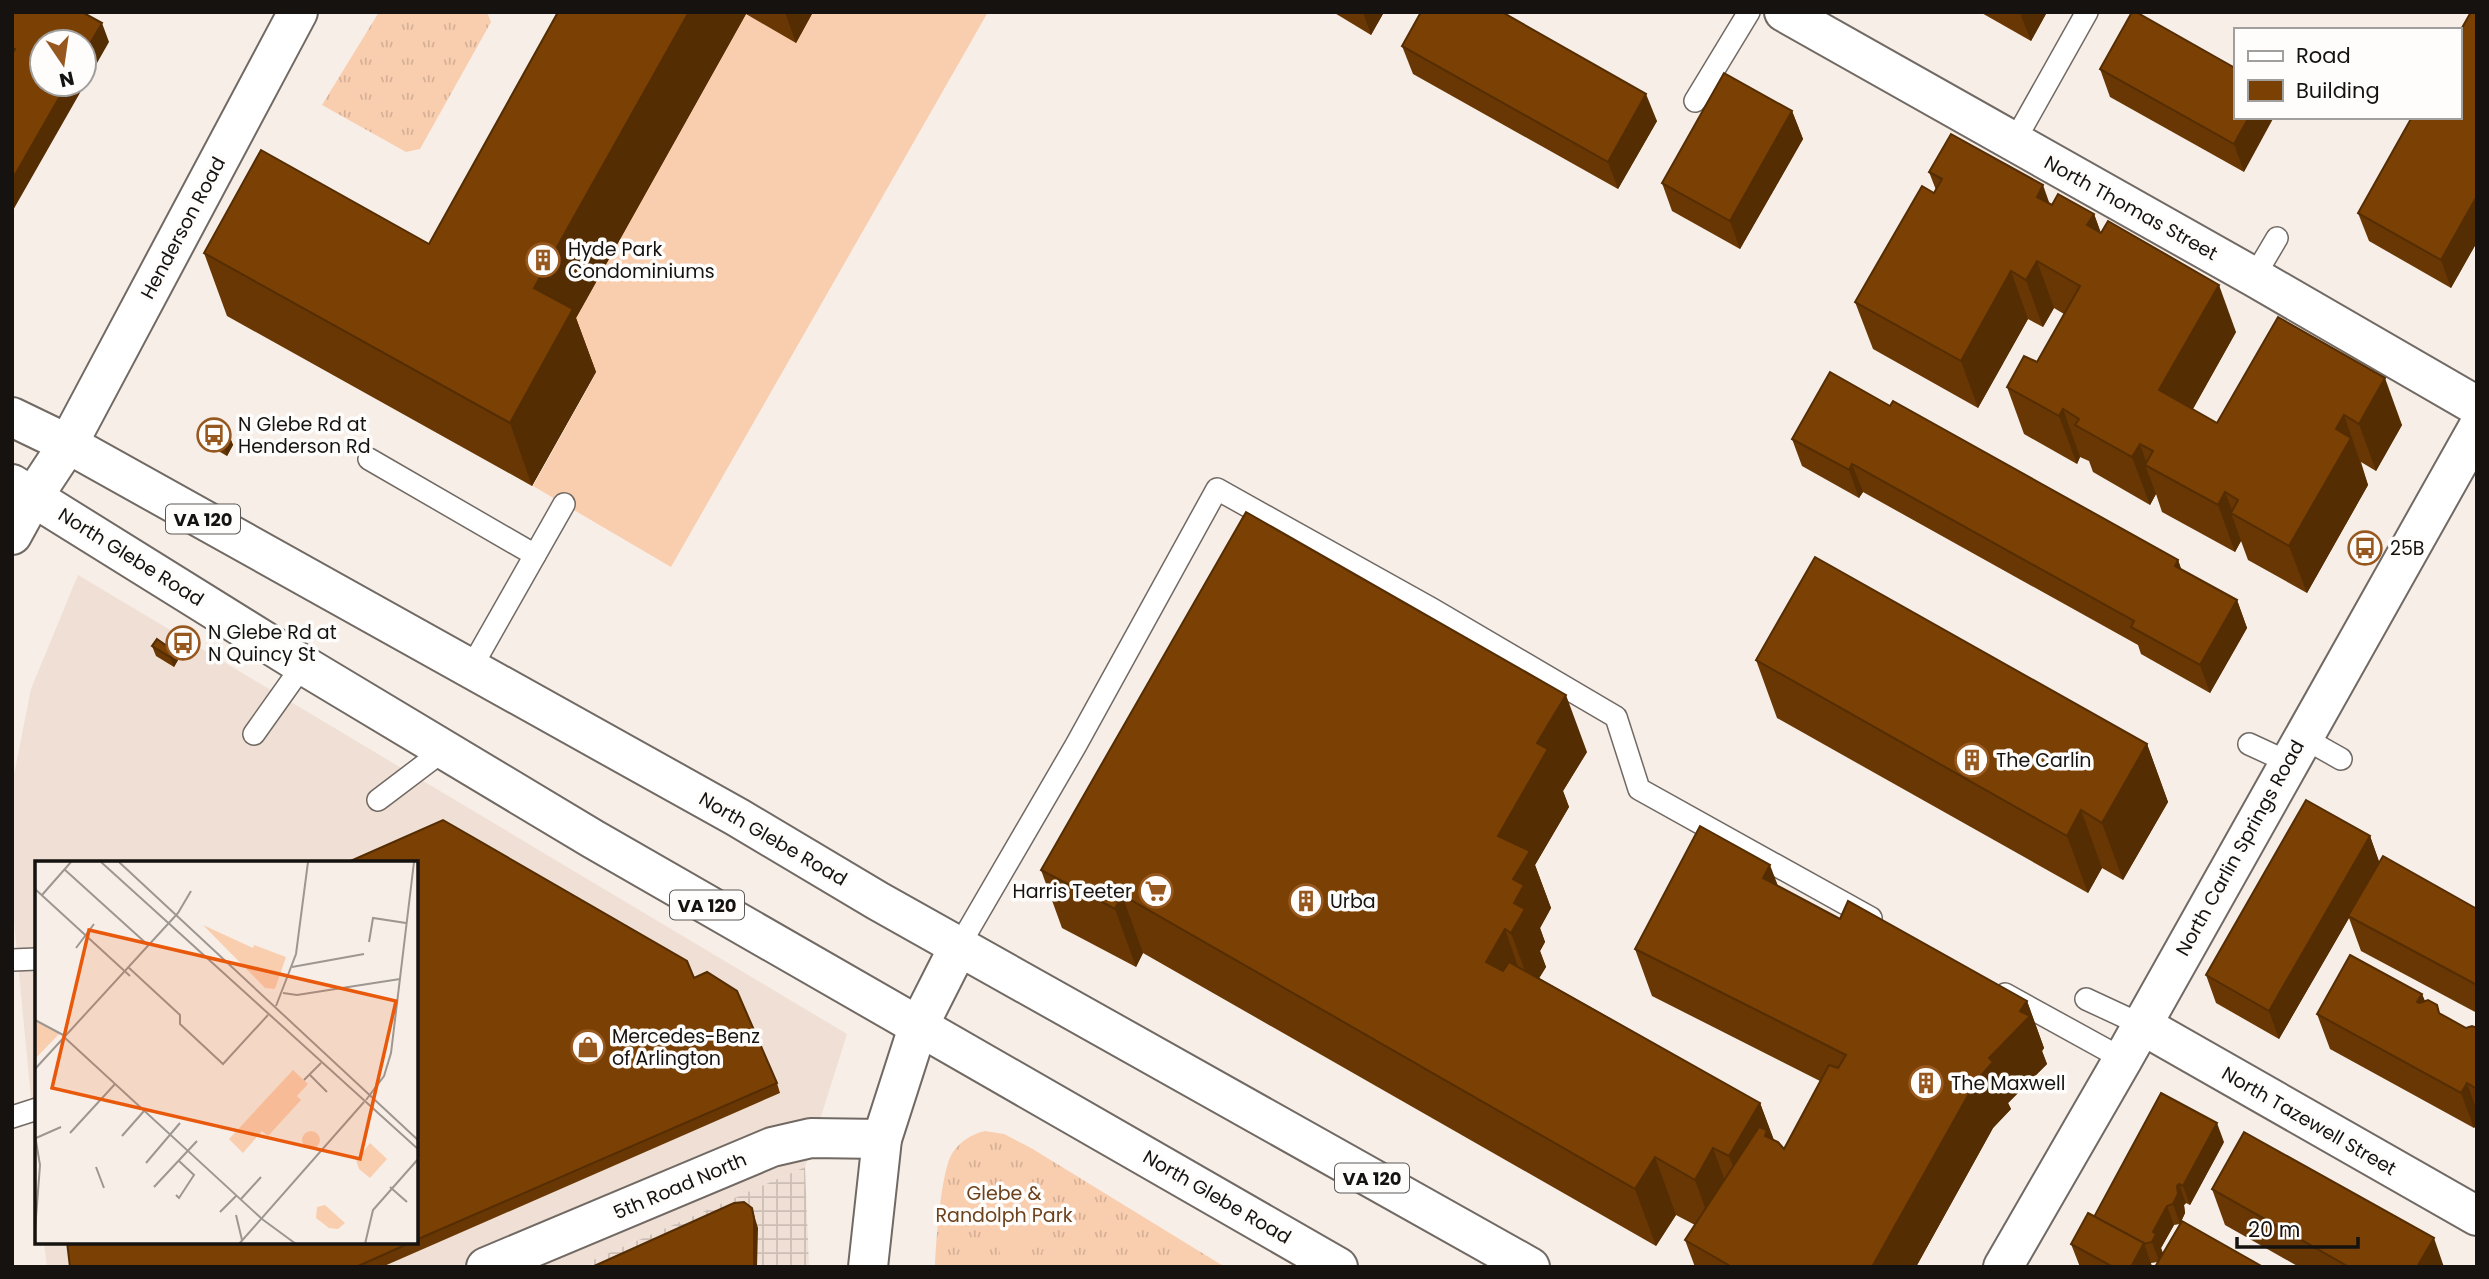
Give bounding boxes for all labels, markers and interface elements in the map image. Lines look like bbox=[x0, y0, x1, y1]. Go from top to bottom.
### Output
north arrow bbox=[28, 28, 98, 98]
legend bbox=[2234, 28, 2461, 119]
text: Road bbox=[2296, 41, 2351, 70]
text: N bbox=[57, 64, 77, 94]
text: Building bbox=[2296, 76, 2380, 105]
street label: North Thomas Street bbox=[2039, 149, 2223, 267]
street label: Henderson Road bbox=[134, 152, 232, 304]
place label: Hyde Park Condominiums bbox=[568, 236, 715, 285]
building icon: Hyde Park Condominiums bbox=[524, 241, 562, 279]
place label: N Glebe Rd at Henderson Rd bbox=[238, 411, 371, 460]
bus stop icon: N Glebe Rd at Henderson Rd bbox=[195, 416, 233, 454]
street label: North Glebe Road bbox=[53, 501, 209, 613]
road number: VA 120 bbox=[166, 504, 240, 534]
bus stop icon: 25B bbox=[2346, 529, 2384, 567]
place label: 25B bbox=[2390, 535, 2425, 562]
place label: N Glebe Rd at N Quincy St bbox=[208, 619, 337, 668]
bus stop icon: N Glebe Rd at N Quincy St bbox=[164, 624, 202, 662]
street label: North Carlin Springs Road bbox=[2169, 735, 2311, 961]
building icon: The Carlin bbox=[1953, 741, 1991, 779]
place label: The Carlin bbox=[1996, 747, 2091, 774]
street label: North Glebe Road bbox=[694, 786, 852, 892]
inset map bbox=[35, 861, 418, 1244]
supermarket icon: Harris Teeter bbox=[1137, 872, 1175, 910]
place label: Harris Teeter bbox=[1013, 878, 1132, 905]
building icon: Urba bbox=[1287, 882, 1325, 920]
place label: Urba bbox=[1330, 888, 1376, 915]
road number: VA 120 bbox=[670, 890, 744, 920]
place label: Mercedes-Benz of Arlington bbox=[612, 1023, 760, 1072]
shop icon: Mercedes-Benz of Arlington bbox=[569, 1028, 607, 1066]
street label: North Tazewell Street bbox=[2217, 1060, 2401, 1182]
building icon: The Maxwell bbox=[1907, 1064, 1945, 1102]
place label: The Maxwell bbox=[1951, 1070, 2065, 1097]
street label: North Glebe Road bbox=[1138, 1144, 1296, 1250]
street label: 5th Road North bbox=[609, 1146, 751, 1226]
road number: VA 120 bbox=[1335, 1163, 1409, 1192]
park label: Glebe & Randolph Park bbox=[935, 1180, 1073, 1229]
scale bar bbox=[2237, 1206, 2358, 1250]
text: 20 m bbox=[2248, 1215, 2301, 1244]

